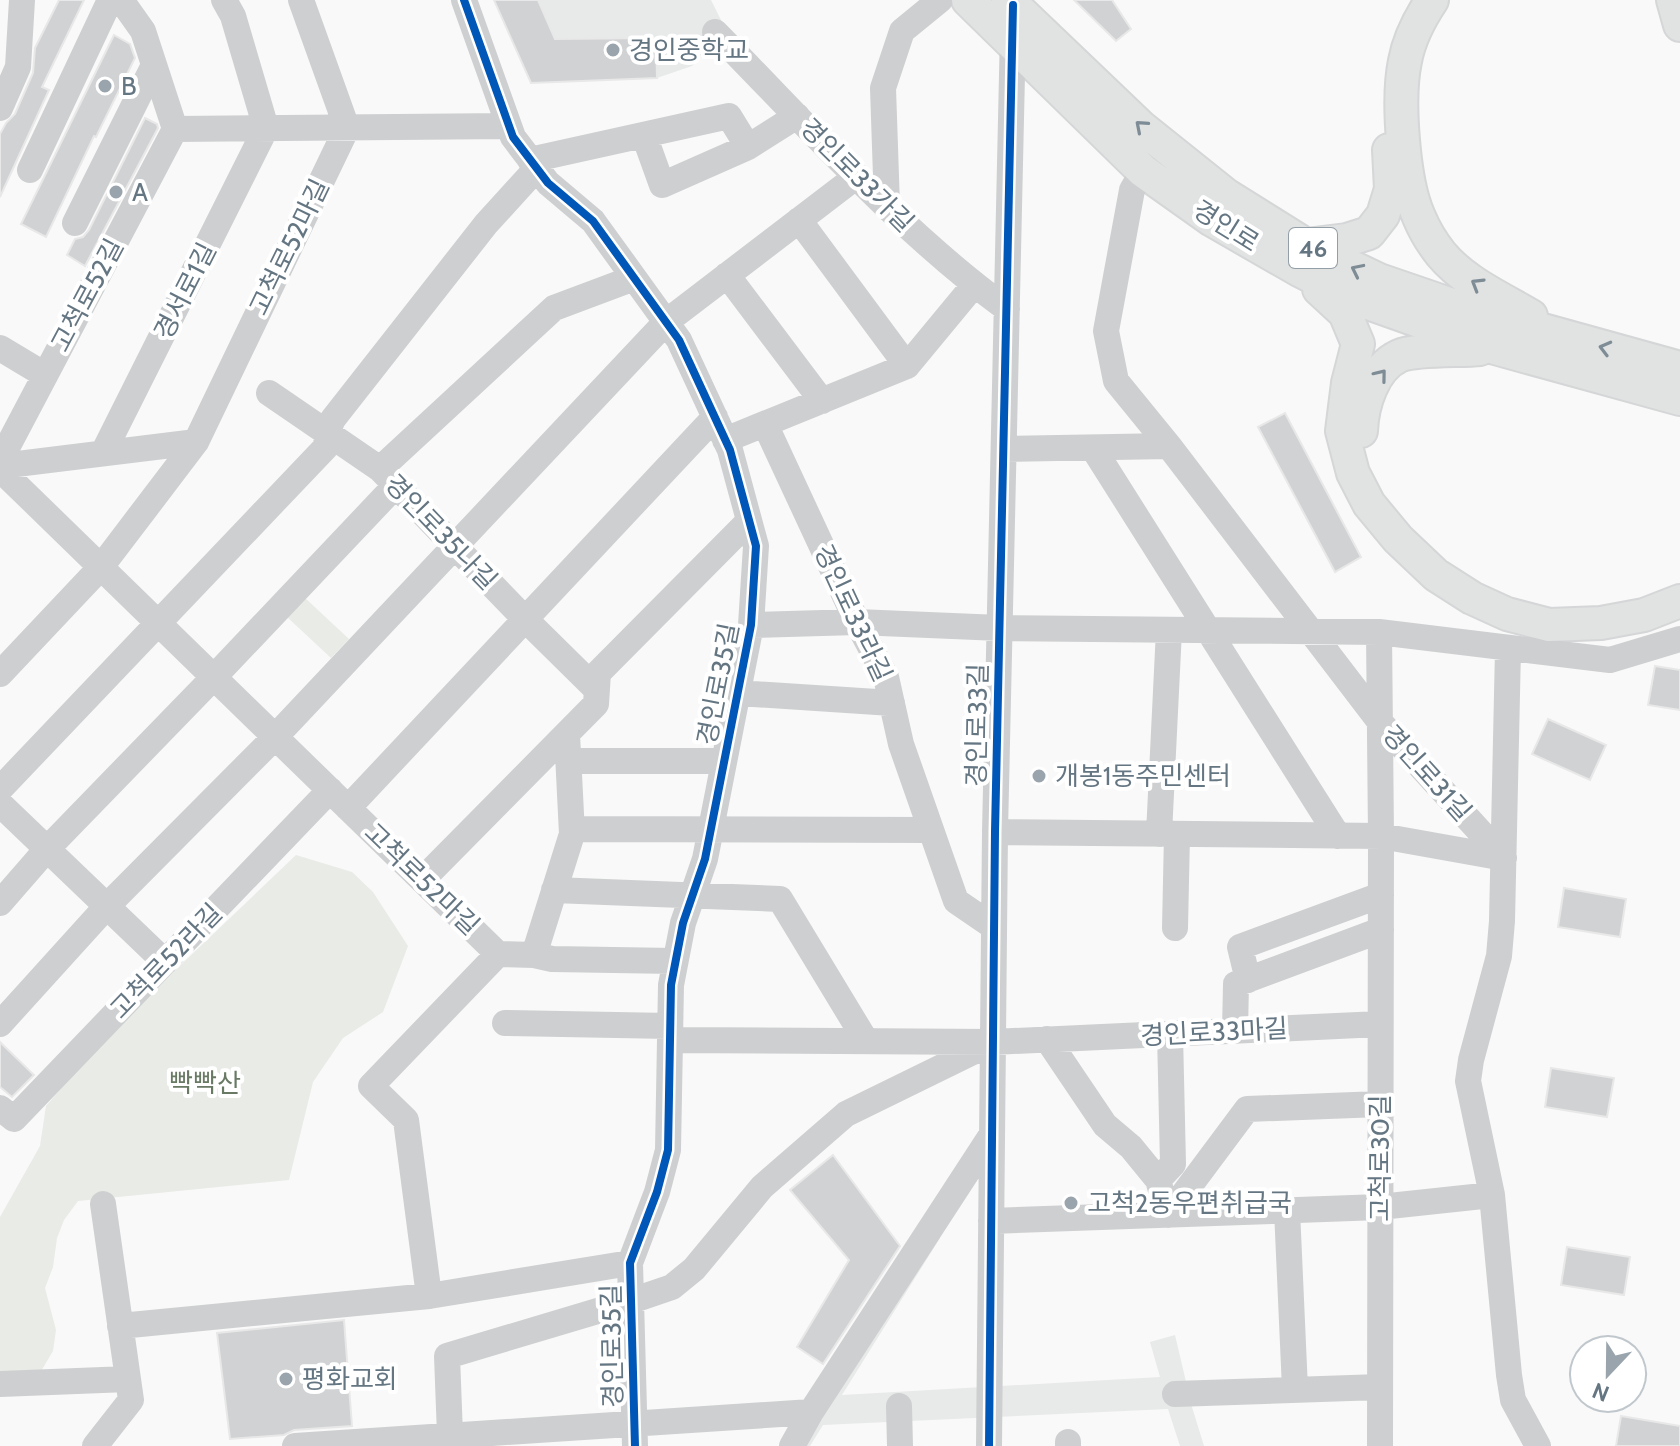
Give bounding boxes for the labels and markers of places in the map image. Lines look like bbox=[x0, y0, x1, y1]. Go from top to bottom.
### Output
place label: 경인중학교 bbox=[629, 34, 749, 66]
marker: 경인중학교 bbox=[604, 41, 622, 59]
place label: B bbox=[121, 70, 137, 102]
marker: B bbox=[96, 77, 114, 95]
place label: A bbox=[132, 176, 148, 208]
marker: A bbox=[107, 183, 125, 201]
place label: 개봉1동주민센터 bbox=[1055, 760, 1231, 792]
marker: 개봉1동주민센터 bbox=[1030, 767, 1048, 785]
place label: 고척2동우편취급국 bbox=[1087, 1187, 1292, 1219]
marker: 고척2동우편취급국 bbox=[1062, 1194, 1080, 1212]
place label: 평화교회 bbox=[302, 1363, 398, 1395]
marker: 평화교회 bbox=[277, 1370, 295, 1388]

